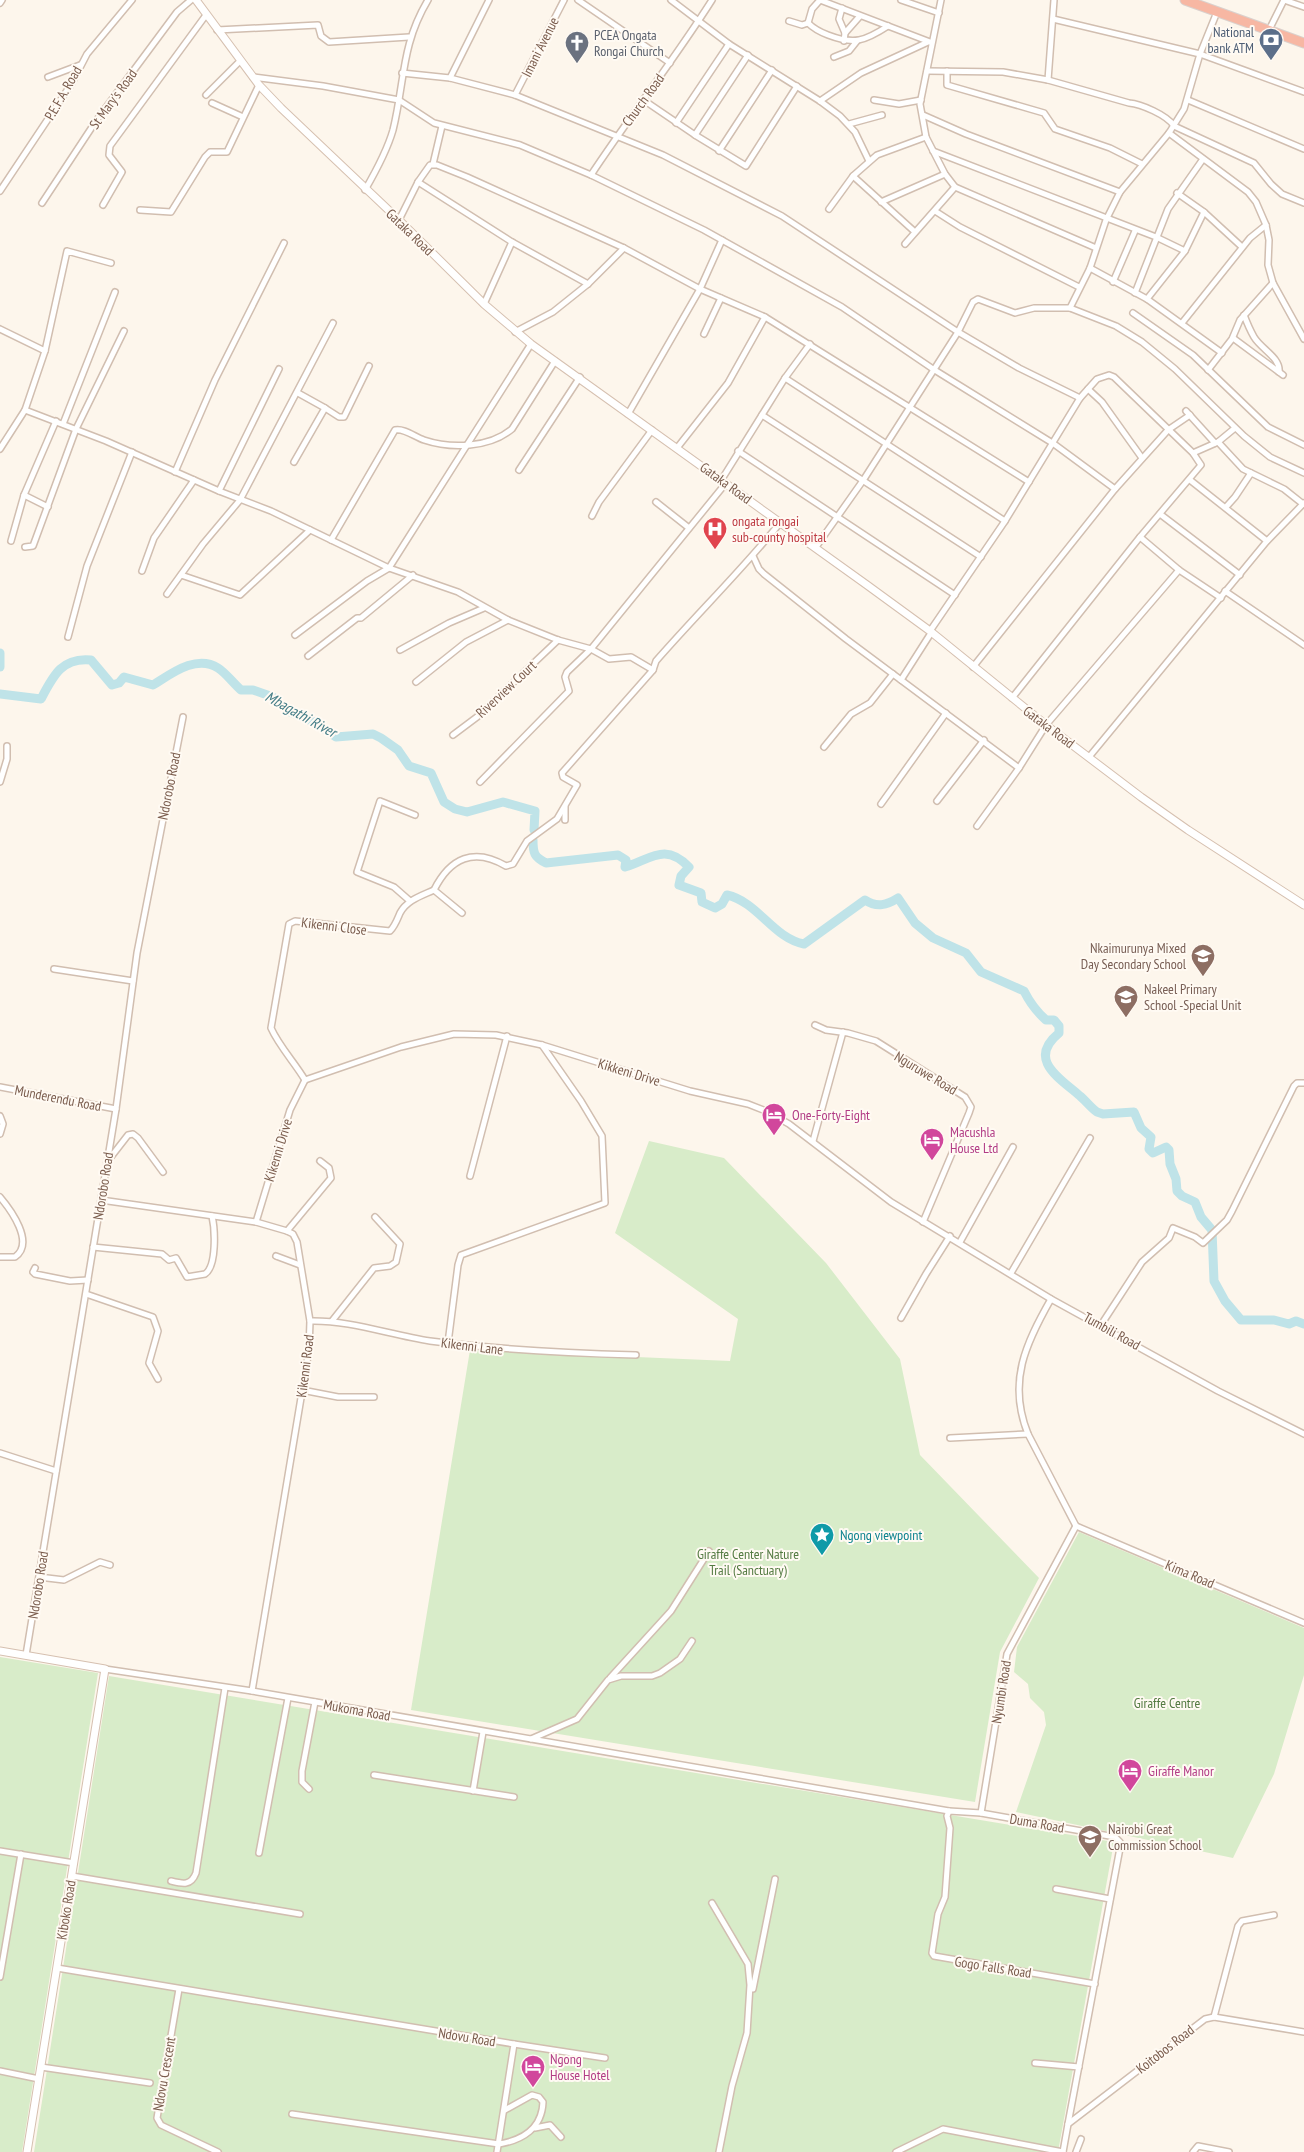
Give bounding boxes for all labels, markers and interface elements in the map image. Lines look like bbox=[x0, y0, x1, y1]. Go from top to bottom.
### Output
street label: Imani Avenue bbox=[517, 14, 563, 80]
place label: National bank ATM bbox=[1207, 23, 1255, 57]
place label: PCEA Ongata Rongai Church bbox=[594, 26, 664, 60]
bank icon: National bank ATM bbox=[1258, 27, 1284, 61]
church icon: PCEA Ongata Rongai Church bbox=[564, 30, 590, 64]
street label: P.E.F.A. Road bbox=[40, 63, 86, 123]
street label: St Mary's Road bbox=[85, 65, 141, 133]
street label: Church Road bbox=[618, 70, 668, 130]
street label: Gataka Road bbox=[382, 205, 438, 259]
street label: Gataka Road bbox=[697, 458, 755, 508]
place label: ongata rongai sub-county hospital bbox=[732, 512, 827, 546]
hospital icon: ongata rongai sub-county hospital bbox=[702, 516, 728, 550]
street label: Riverview Court bbox=[472, 656, 540, 722]
water label: Mbagathi River bbox=[262, 687, 341, 742]
street label: Gataka Road bbox=[1020, 702, 1078, 752]
street label: Ndorobo Road bbox=[154, 751, 184, 821]
street label: Kikenni Close bbox=[300, 913, 368, 939]
place label: Nkaimurunya Mixed Day Secondary School bbox=[1081, 939, 1187, 973]
school or university icon: Nkaimurunya Mixed Day Secondary School bbox=[1190, 943, 1216, 977]
place label: Nakeel Primary School -Special Unit bbox=[1144, 980, 1241, 1014]
school or university icon: Nakeel Primary School -Special Unit bbox=[1113, 984, 1139, 1018]
street label: Nguruwe Road bbox=[891, 1047, 961, 1099]
street label: Kikkeni Drive bbox=[596, 1054, 662, 1090]
street label: Munderendu Road bbox=[13, 1081, 103, 1115]
hotel icon: One-Forty-Eight bbox=[761, 1102, 787, 1136]
place label: One-Forty-Eight bbox=[792, 1106, 870, 1124]
street label: Kikenni Drive bbox=[260, 1116, 296, 1184]
place label: Macushla House Ltd bbox=[950, 1123, 998, 1157]
hotel icon: Macushla House Ltd bbox=[919, 1127, 945, 1161]
street label: Ndorobo Road bbox=[89, 1151, 117, 1221]
street label: Tumbili Road bbox=[1080, 1308, 1144, 1354]
street label: Kikenni Lane bbox=[440, 1333, 504, 1359]
street label: Kikenni Road bbox=[292, 1334, 318, 1398]
place icon: Ngong viewpoint bbox=[809, 1522, 835, 1556]
place label: Ngong viewpoint bbox=[840, 1526, 922, 1544]
park label: Giraffe Center Nature Trail (Sanctuary) bbox=[697, 1545, 799, 1579]
street label: Ndorobo Road bbox=[24, 1550, 52, 1620]
street label: Kima Road bbox=[1163, 1556, 1217, 1592]
street label: Nyumbi Road bbox=[987, 1659, 1015, 1725]
park label: Giraffe Centre bbox=[1134, 1694, 1201, 1712]
street label: Mukoma Road bbox=[322, 1695, 392, 1725]
hotel icon: Giraffe Manor bbox=[1117, 1758, 1143, 1792]
place label: Giraffe Manor bbox=[1148, 1762, 1214, 1780]
street label: Duma Road bbox=[1008, 1809, 1066, 1837]
place label: Nairobi Great Commission School bbox=[1108, 1820, 1202, 1854]
school or university icon: Nairobi Great Commission School bbox=[1077, 1824, 1103, 1858]
street label: Kiboko Road bbox=[52, 1879, 80, 1941]
street label: Gogo Falls Road bbox=[953, 1952, 1033, 1982]
street label: Koitobos Road bbox=[1132, 2021, 1198, 2077]
street label: Ndovu Road bbox=[437, 2024, 497, 2050]
street label: Ndovu Crescent bbox=[149, 2035, 179, 2113]
place label: Ngong House Hotel bbox=[550, 2050, 610, 2084]
hotel icon: Ngong House Hotel bbox=[520, 2054, 546, 2088]

